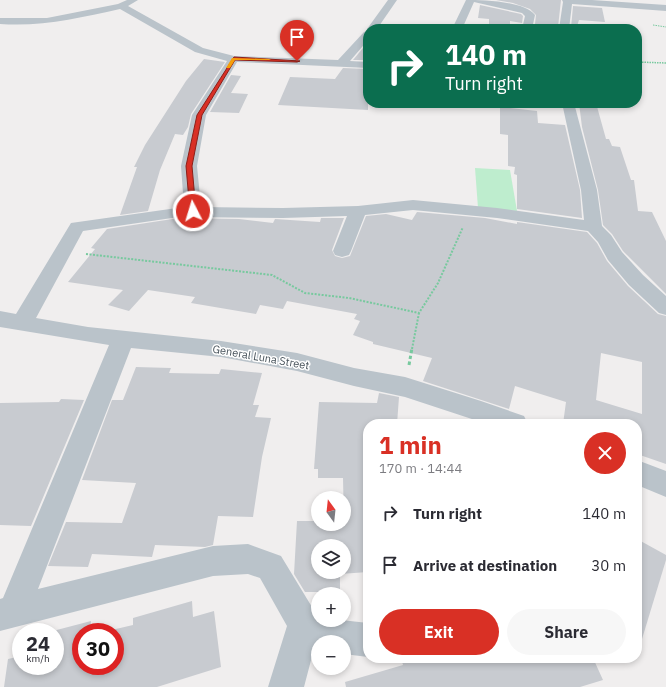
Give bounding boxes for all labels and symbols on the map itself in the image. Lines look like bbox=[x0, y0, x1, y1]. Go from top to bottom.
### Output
pin bbox=[280, 20, 314, 61]
position arrow bbox=[172, 190, 214, 232]
street label: General Luna Street bbox=[212, 342, 311, 372]
north arrow bbox=[311, 491, 351, 531]
speed limit sign: 30 bbox=[72, 623, 124, 675]

